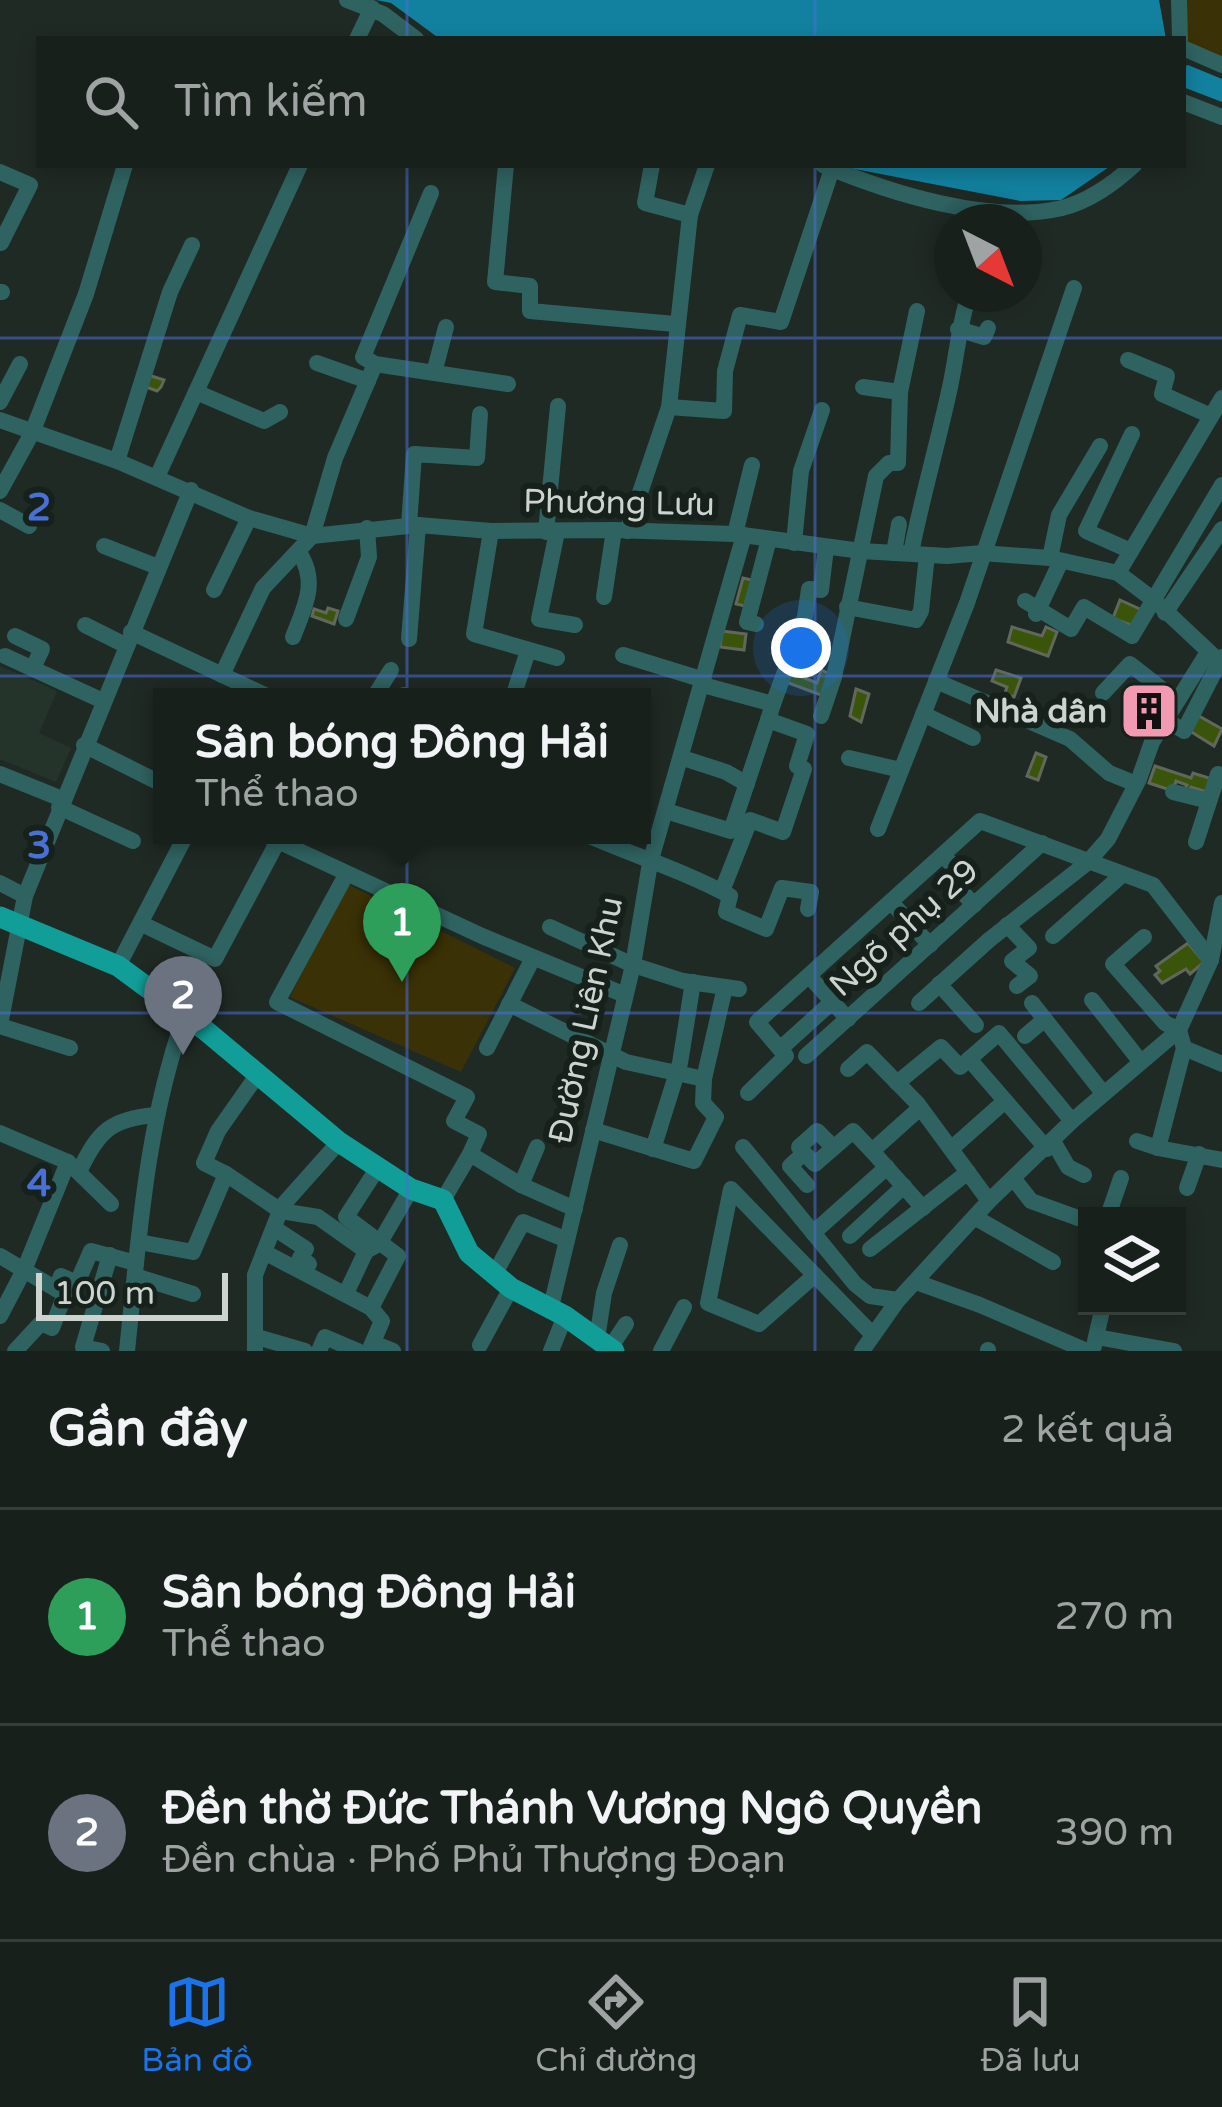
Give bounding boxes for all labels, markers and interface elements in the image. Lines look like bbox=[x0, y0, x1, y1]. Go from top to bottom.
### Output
search box bbox=[36, 36, 1186, 168]
icon: search bbox=[78, 69, 144, 135]
text: Tìm kiếm bbox=[174, 75, 368, 129]
north arrow bbox=[934, 204, 1042, 312]
street label: Phương Lưu bbox=[523, 482, 715, 524]
text: 2 bbox=[27, 484, 51, 531]
your location bbox=[771, 618, 831, 678]
building icon: Nhà dân bbox=[1118, 680, 1180, 742]
popup bbox=[153, 688, 651, 844]
place label: Nhà dân bbox=[974, 692, 1107, 731]
text: Sân bóng Đông Hải bbox=[195, 716, 609, 770]
text: Thể thao bbox=[195, 770, 359, 817]
text: 3 bbox=[27, 822, 51, 869]
street label: Ngõ phụ 29 bbox=[822, 851, 986, 1005]
pin: 1 bbox=[363, 883, 441, 982]
street label: Đường Liên Khu bbox=[541, 893, 631, 1147]
pin: 2 bbox=[144, 956, 222, 1055]
text: 4 bbox=[27, 1160, 51, 1207]
map controls bbox=[1078, 1207, 1186, 1315]
button: layers bbox=[1078, 1207, 1186, 1315]
scale bar bbox=[36, 1267, 228, 1320]
text: 100 m bbox=[54, 1274, 155, 1313]
text: Gần đây bbox=[48, 1398, 248, 1460]
text: 2 kết quả bbox=[1001, 1406, 1174, 1453]
text: Sân bóng Đông Hải bbox=[162, 1566, 576, 1620]
text: 1 bbox=[75, 1593, 99, 1640]
text: 270 m bbox=[1055, 1593, 1174, 1640]
text: Thể thao bbox=[162, 1620, 326, 1667]
text: Đền thờ Đức Thánh Vương Ngô Quyền bbox=[162, 1782, 982, 1836]
text: 2 bbox=[75, 1809, 99, 1856]
text: 390 m bbox=[1055, 1809, 1174, 1856]
text: Đền chùa · Phố Phủ Thượng Đoạn bbox=[162, 1836, 786, 1883]
tab: Bản đồ bbox=[141, 1969, 253, 2080]
tab: Chỉ đường bbox=[535, 1969, 697, 2080]
tab: Đã lưu bbox=[980, 1969, 1081, 2080]

